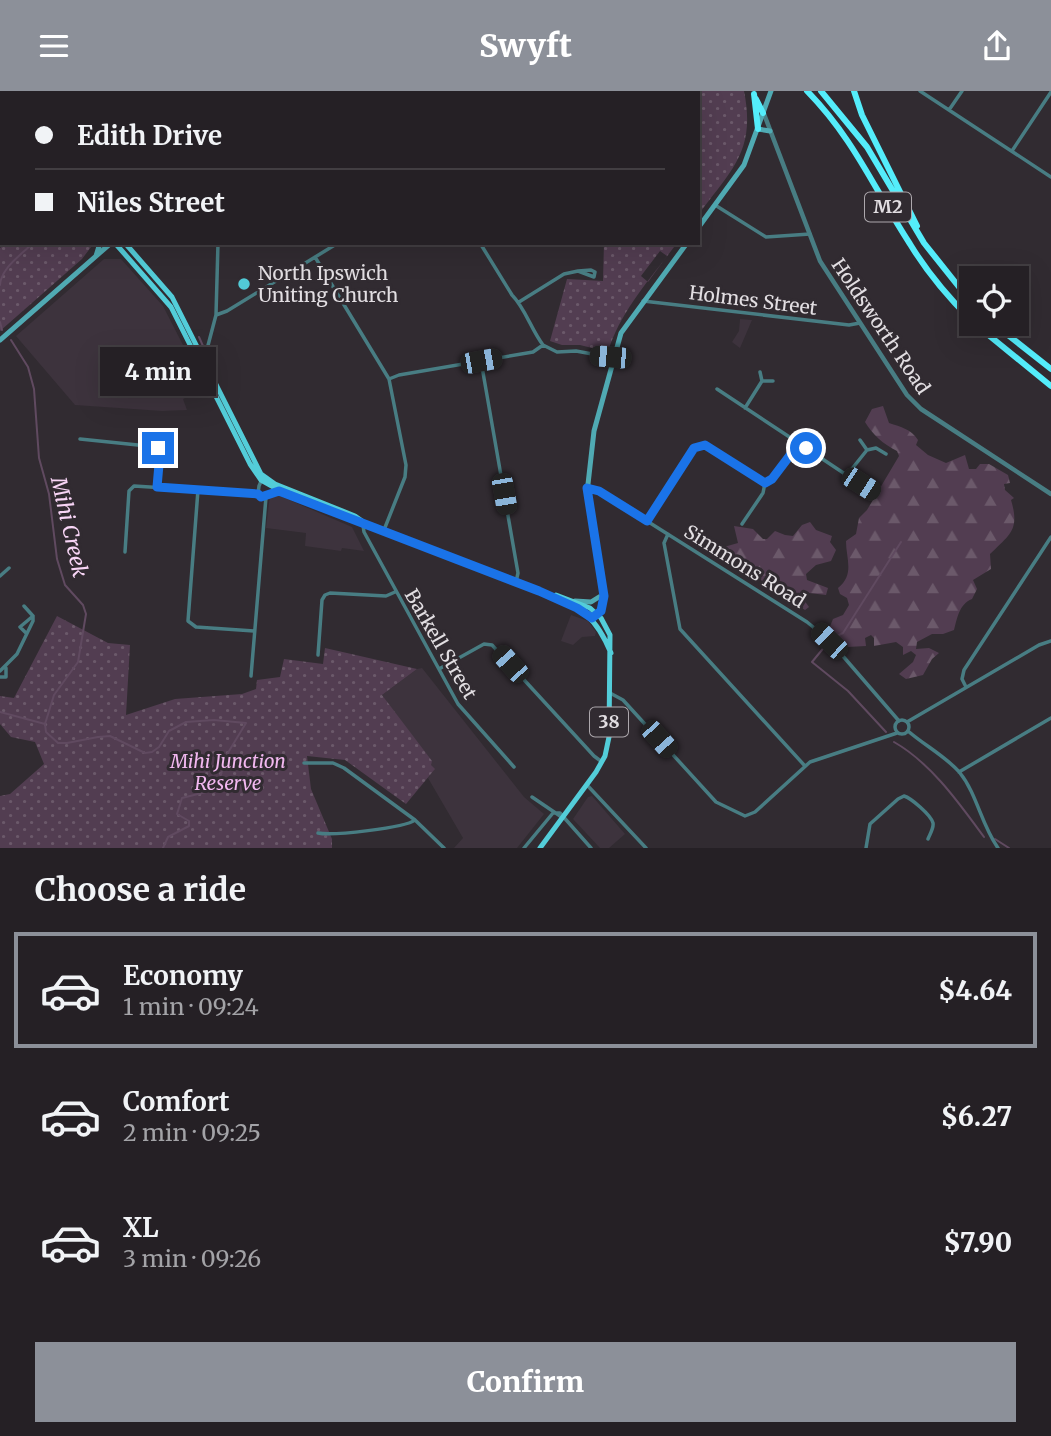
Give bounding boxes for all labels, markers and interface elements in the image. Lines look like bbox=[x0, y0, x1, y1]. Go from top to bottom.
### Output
text: Swyft bbox=[479, 26, 572, 66]
icon: menu bbox=[35, 27, 73, 65]
icon: share bbox=[978, 27, 1016, 65]
text: Edith Drive bbox=[77, 119, 222, 152]
text: Niles Street bbox=[77, 186, 225, 219]
road number: M2 bbox=[865, 193, 911, 222]
street label: Holdsworth Road bbox=[827, 254, 935, 398]
place label: North Ipswich Uniting Church bbox=[258, 261, 399, 307]
map controls bbox=[959, 266, 1029, 336]
button: locate bbox=[959, 266, 1029, 336]
marker: North Ipswich Uniting Church bbox=[236, 276, 252, 292]
street label: Holmes Street bbox=[688, 280, 819, 320]
car bbox=[589, 345, 632, 369]
callout: 4 min bbox=[100, 347, 216, 395]
car bbox=[459, 347, 504, 375]
text: 4 min bbox=[124, 357, 192, 386]
route end bbox=[142, 432, 174, 464]
route start bbox=[790, 432, 822, 464]
car bbox=[838, 464, 885, 504]
car bbox=[491, 471, 518, 517]
water label: Mihi Creek bbox=[45, 473, 94, 580]
street label: Simmons Road bbox=[680, 519, 810, 613]
street label: Barkell Street bbox=[400, 584, 483, 704]
car bbox=[807, 619, 852, 663]
car bbox=[489, 641, 532, 687]
road number: 38 bbox=[590, 707, 628, 737]
car bbox=[638, 716, 681, 762]
park label: Mihi Junction Reserve bbox=[169, 749, 286, 795]
text: Choose a ride bbox=[35, 870, 246, 910]
icon: car bbox=[39, 959, 102, 1022]
text: Economy bbox=[123, 959, 243, 992]
text: $4.64 bbox=[938, 974, 1012, 1007]
text: 1 min · 09:24 bbox=[123, 992, 259, 1021]
icon: car bbox=[39, 1085, 102, 1148]
text: Comfort bbox=[123, 1085, 229, 1118]
text: $6.27 bbox=[941, 1100, 1012, 1133]
text: 2 min · 09:25 bbox=[123, 1118, 261, 1147]
icon: car bbox=[39, 1211, 102, 1274]
text: XL bbox=[123, 1211, 159, 1244]
text: $7.90 bbox=[943, 1226, 1012, 1259]
text: 3 min · 09:26 bbox=[123, 1244, 261, 1273]
button: Confirm bbox=[35, 1342, 1016, 1422]

